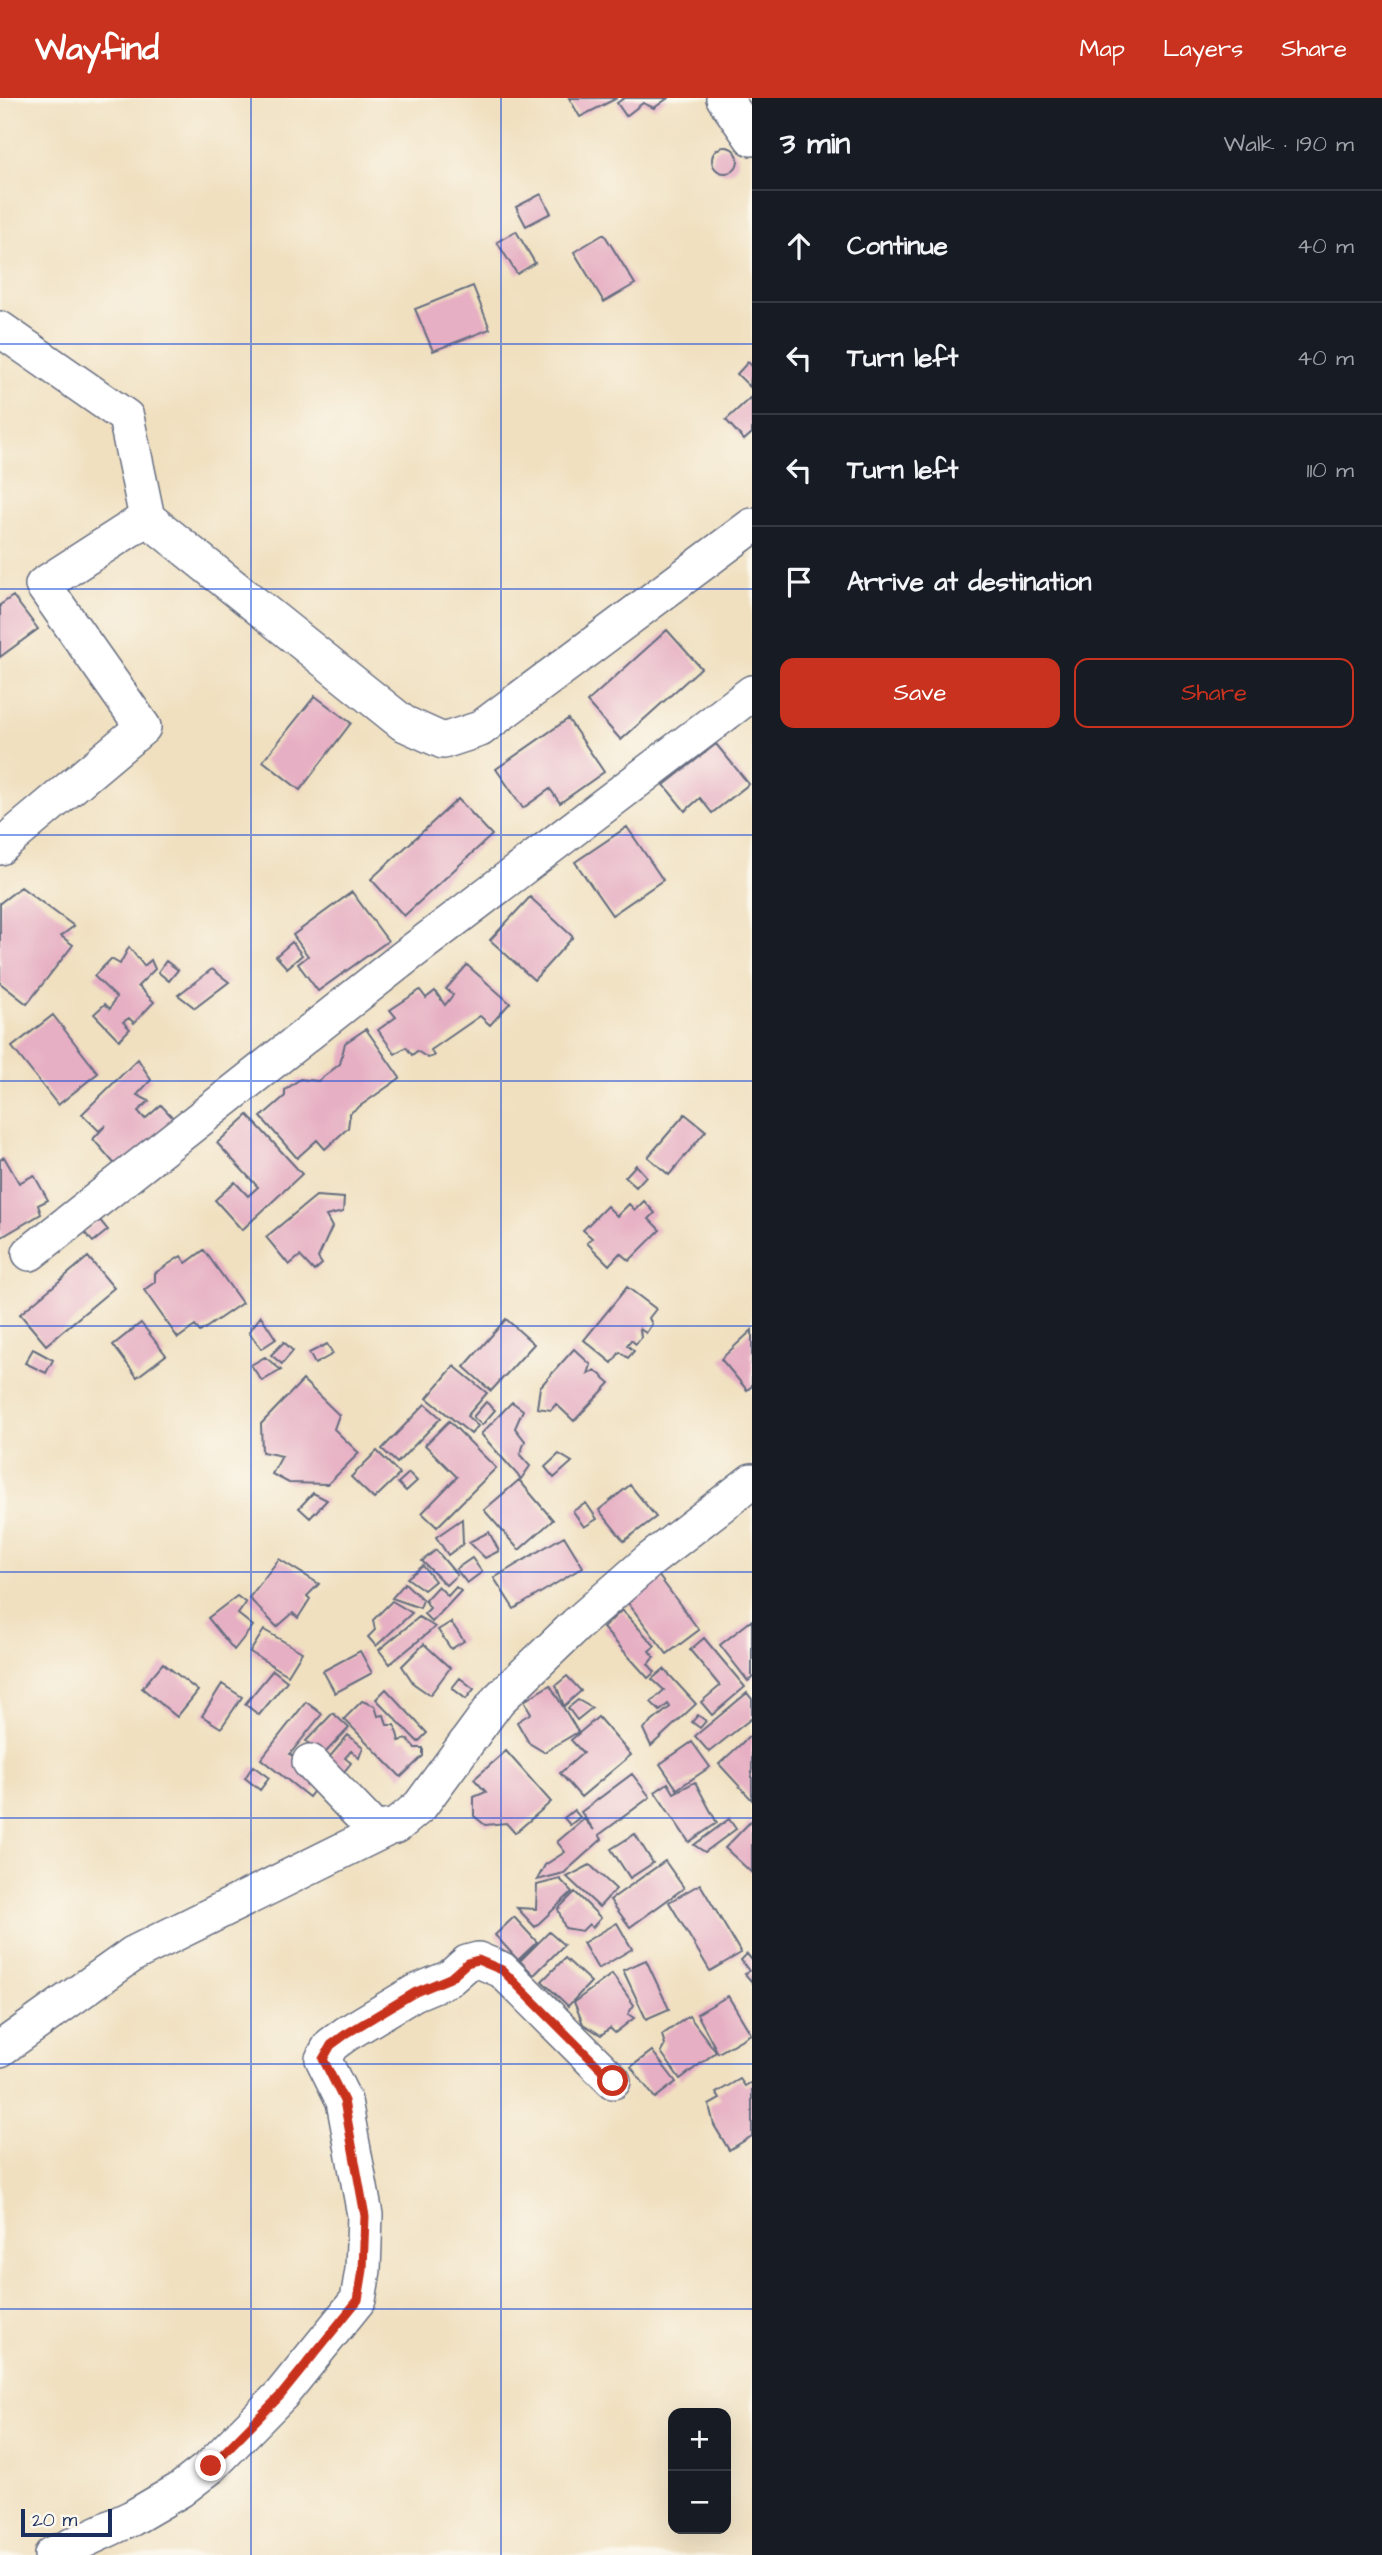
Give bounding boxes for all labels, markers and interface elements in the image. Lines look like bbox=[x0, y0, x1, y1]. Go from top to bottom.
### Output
text: Wayfind bbox=[35, 26, 159, 72]
text: Map bbox=[1080, 32, 1125, 66]
text: Layers bbox=[1163, 32, 1243, 66]
text: Share bbox=[1281, 32, 1347, 66]
text: 3 min bbox=[780, 123, 850, 165]
text: Walk · 190 m bbox=[1224, 128, 1354, 160]
icon: ahead bbox=[780, 227, 818, 265]
text: Continue bbox=[847, 228, 948, 264]
text: 40 m bbox=[1297, 230, 1354, 262]
icon: left bbox=[780, 339, 818, 377]
text: Turn left bbox=[847, 340, 958, 376]
text: 40 m bbox=[1297, 342, 1354, 374]
icon: left bbox=[780, 451, 818, 489]
text: Turn left bbox=[847, 452, 958, 488]
text: 110 m bbox=[1306, 454, 1354, 486]
icon: arrive bbox=[780, 563, 818, 601]
text: Arrive at destination bbox=[847, 564, 1092, 600]
button: Save bbox=[780, 658, 1060, 728]
button: Share bbox=[1074, 658, 1354, 728]
route start bbox=[597, 2065, 628, 2096]
map controls bbox=[668, 2408, 731, 2534]
button: + bbox=[668, 2408, 731, 2471]
route end bbox=[195, 2450, 226, 2481]
button: − bbox=[668, 2471, 731, 2534]
scale bar bbox=[21, 2506, 112, 2538]
text: 20 m bbox=[32, 2507, 77, 2534]

